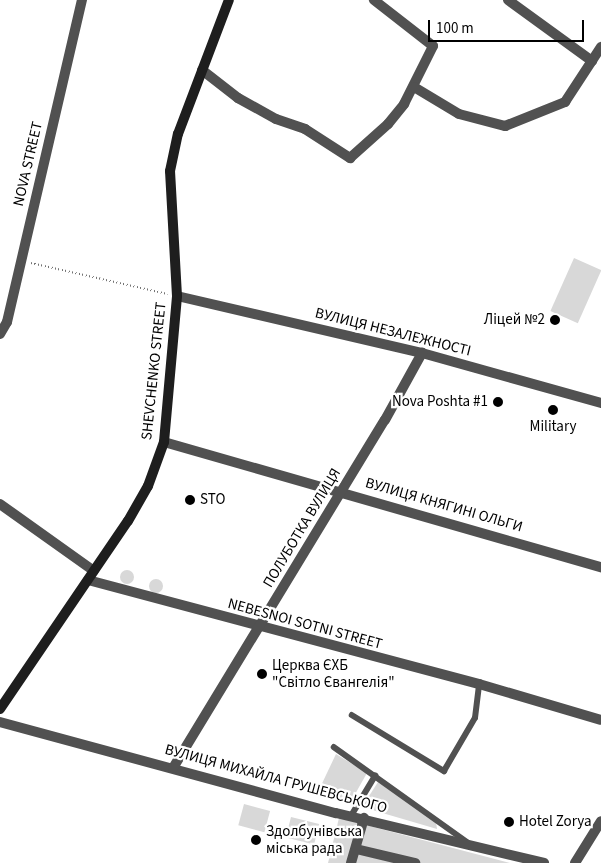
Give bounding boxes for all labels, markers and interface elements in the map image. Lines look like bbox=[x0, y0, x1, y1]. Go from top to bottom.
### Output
scale bar bbox=[431, 10, 587, 42]
text: 100 m bbox=[436, 18, 474, 39]
street label: NOVA STREET bbox=[10, 120, 46, 208]
street label: SHEVCHENKO STREET bbox=[138, 301, 170, 441]
street label: ВУЛИЦЯ НЕЗАЛЕЖНОСТІ bbox=[313, 304, 473, 360]
place label: Ліцей №2 bbox=[484, 311, 545, 329]
marker: Ліцей №2 bbox=[549, 314, 561, 326]
place label: Nova Poshta #1 bbox=[392, 393, 488, 411]
marker: Nova Poshta #1 bbox=[492, 396, 504, 408]
marker: Military bbox=[547, 404, 559, 416]
place label: Military bbox=[529, 418, 577, 436]
street label: ПОЛУБОТКА ВУЛИЦЯ bbox=[259, 465, 345, 591]
street label: ВУЛИЦЯ КНЯГИНІ ОЛЬГИ bbox=[363, 474, 525, 536]
place label: STO bbox=[200, 491, 225, 509]
marker: STO bbox=[184, 494, 196, 506]
street label: NEBESNOI SOTNI STREET bbox=[226, 595, 384, 653]
place label: Церква ЄХБ "Світло Євангелія" bbox=[272, 656, 395, 691]
marker: Церква ЄХБ "Світло Євангелія" bbox=[256, 668, 268, 680]
street label: ВУЛИЦЯ МИХАЙЛА ГРУШЕВСЬКОГО bbox=[163, 741, 389, 817]
place label: Hotel Zorya bbox=[519, 813, 592, 831]
marker: Hotel Zorya bbox=[503, 816, 515, 828]
place label: Здолбунівська міська рада bbox=[266, 822, 362, 857]
marker: Здолбунівська міська рада bbox=[250, 834, 262, 846]

